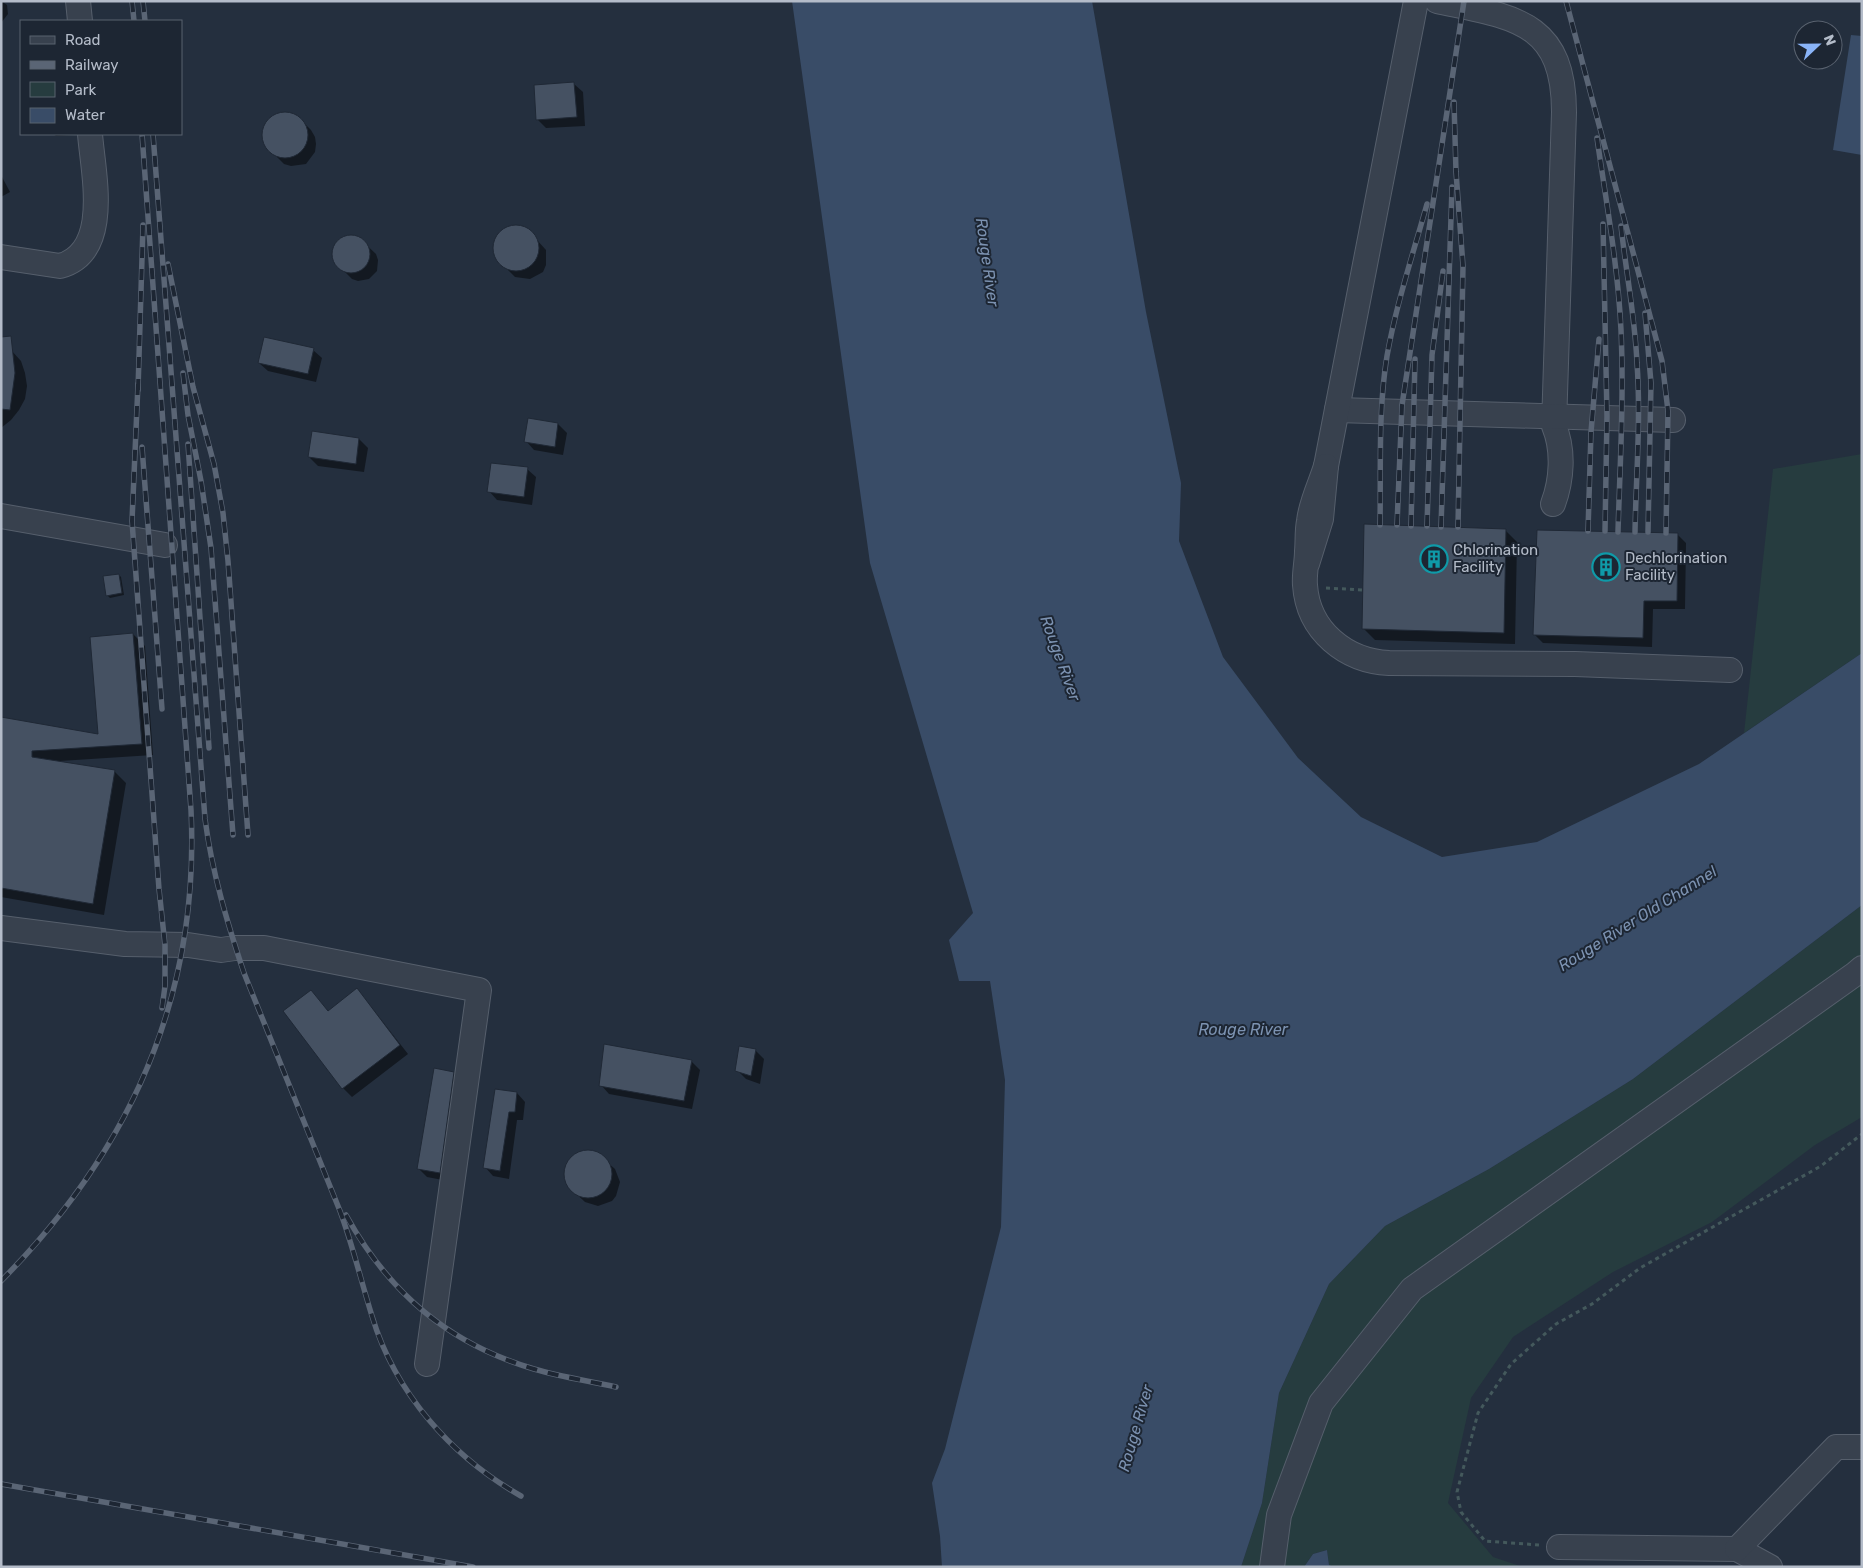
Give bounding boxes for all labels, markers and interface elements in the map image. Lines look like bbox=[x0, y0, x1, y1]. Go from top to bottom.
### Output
legend bbox=[20, 20, 182, 135]
north arrow bbox=[1793, 20, 1843, 70]
text: Road bbox=[65, 31, 101, 49]
text: N bbox=[1820, 32, 1839, 48]
text: Railway bbox=[65, 56, 119, 74]
text: Park bbox=[65, 81, 96, 99]
text: Water bbox=[65, 106, 105, 124]
water label: Rouge River bbox=[972, 216, 1003, 309]
place label: Chlorination Facility bbox=[1453, 541, 1538, 576]
building icon: Chlorination Facility bbox=[1419, 544, 1449, 574]
place label: Dechlorination Facility bbox=[1625, 549, 1727, 584]
building icon: Dechlorination Facility bbox=[1591, 552, 1621, 582]
water label: Rouge River bbox=[1036, 613, 1085, 704]
water label: Rouge River Old Channel bbox=[1554, 861, 1721, 975]
water label: Rouge River bbox=[1198, 1020, 1289, 1039]
water label: Rouge River bbox=[1114, 1382, 1157, 1474]

